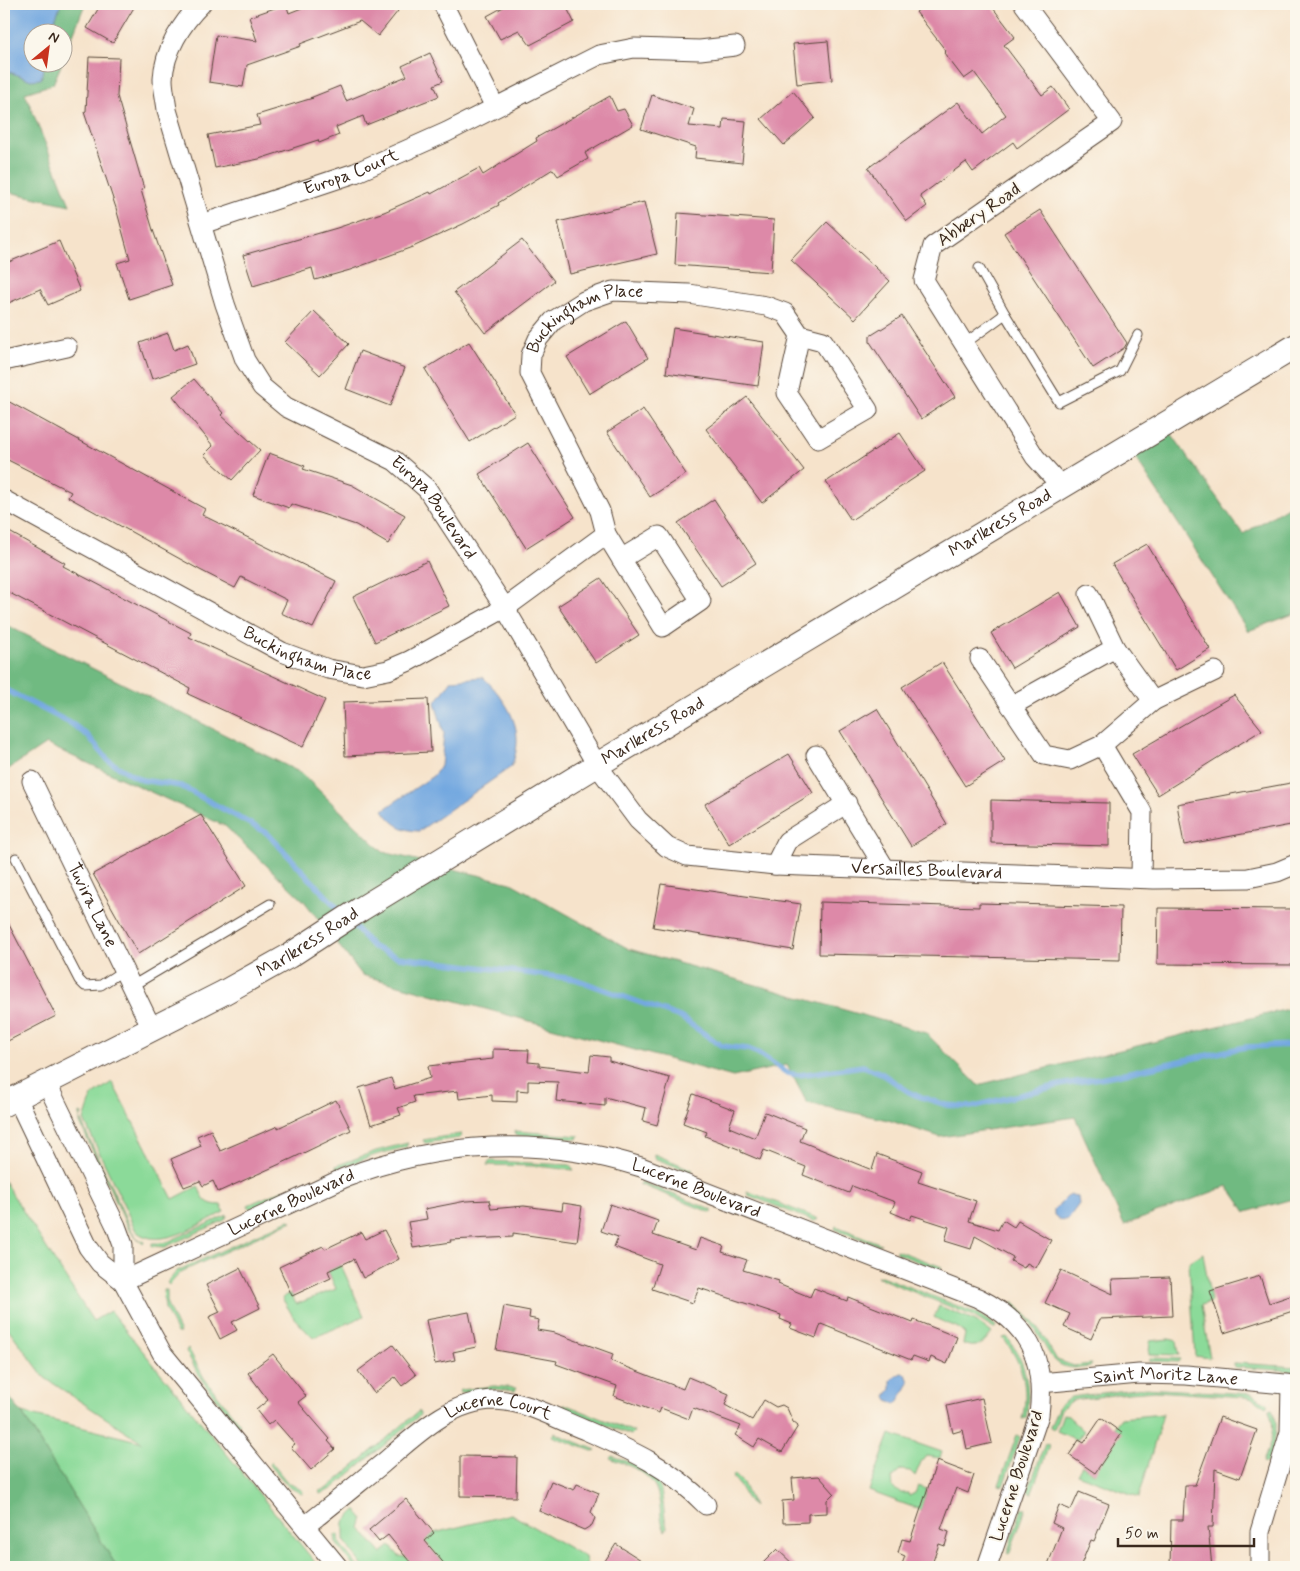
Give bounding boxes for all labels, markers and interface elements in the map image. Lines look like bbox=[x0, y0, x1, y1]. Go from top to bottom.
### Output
north arrow bbox=[22, 22, 72, 72]
text: N bbox=[45, 27, 62, 48]
street label: Europa Court bbox=[301, 143, 403, 201]
street label: Abbery Road bbox=[932, 177, 1026, 253]
street label: Buckingham Place bbox=[521, 279, 644, 357]
street label: Europa Boulevard bbox=[385, 450, 482, 564]
street label: Marlkress Road bbox=[944, 483, 1056, 563]
street label: Buckingham Place bbox=[239, 621, 374, 687]
street label: Marlkress Road bbox=[597, 691, 709, 772]
street label: Versailles Boulevard bbox=[851, 856, 1003, 885]
street label: Tuvira Lane bbox=[61, 859, 123, 952]
street label: Marlkress Road bbox=[252, 902, 363, 984]
street label: Lucerne Boulevard bbox=[629, 1153, 764, 1224]
street label: Lucerne Boulevard bbox=[225, 1163, 358, 1242]
street label: Saint Moritz Lane bbox=[1092, 1362, 1239, 1392]
street label: Lucerne Court bbox=[441, 1388, 556, 1426]
street label: Lucerne Boulevard bbox=[985, 1407, 1049, 1545]
scale bar bbox=[1118, 1516, 1254, 1548]
text: 50 m bbox=[1125, 1524, 1159, 1544]

